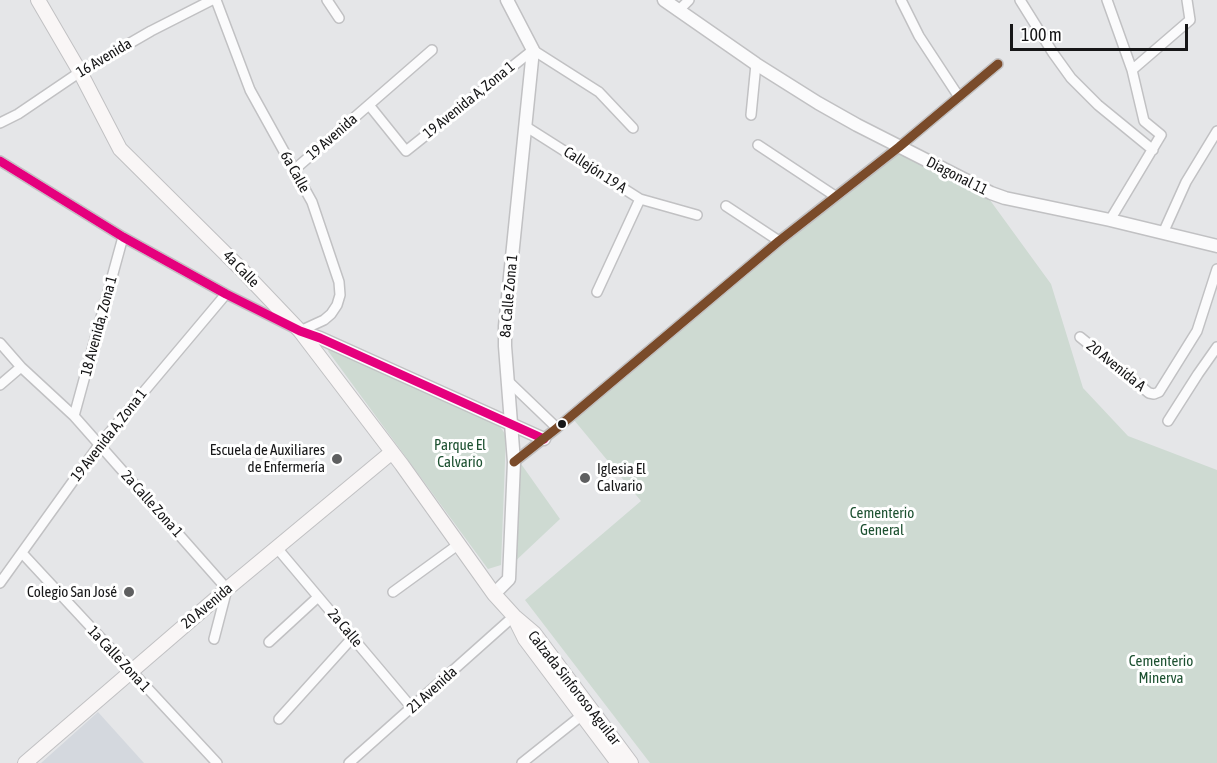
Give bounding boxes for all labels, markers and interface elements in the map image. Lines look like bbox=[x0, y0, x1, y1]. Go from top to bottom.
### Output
scale bar bbox=[1013, 12, 1192, 50]
text: 100 m bbox=[1021, 24, 1062, 45]
street label: 16 Avenida bbox=[73, 35, 135, 81]
street label: 19 Avenida A, Zona 1 bbox=[420, 58, 518, 142]
street label: 19 Avenida bbox=[303, 110, 361, 164]
street label: Callejón 19 A bbox=[560, 143, 630, 197]
street label: 6a Calle bbox=[276, 148, 314, 196]
street label: Diagonal 11 bbox=[923, 153, 991, 199]
street label: 4a Calle bbox=[219, 247, 263, 291]
street label: 8a Calle Zona 1 bbox=[496, 254, 522, 338]
street label: 18 Avenida, Zona 1 bbox=[77, 274, 121, 378]
street label: 20 Avenida A bbox=[1083, 337, 1149, 395]
street label: 19 Avenida A, Zona 1 bbox=[67, 385, 151, 485]
unlabelled marker bbox=[556, 418, 568, 430]
park label: Parque El Calvario bbox=[434, 436, 486, 471]
place label: Escuela de Auxiliares de Enfermería bbox=[210, 441, 325, 476]
marker: Escuela de Auxiliares de Enfermería bbox=[330, 452, 344, 466]
place label: Iglesia El Calvario bbox=[597, 460, 646, 495]
street label: 2a Calle Zona 1 bbox=[117, 467, 187, 541]
marker: Iglesia El Calvario bbox=[578, 471, 592, 485]
park label: Cementerio General bbox=[850, 504, 914, 539]
street label: 20 Avenida bbox=[178, 579, 236, 633]
place label: Colegio San José bbox=[27, 583, 117, 601]
marker: Colegio San José bbox=[122, 585, 136, 599]
street label: 2a Calle bbox=[324, 605, 366, 651]
street label: 1a Calle Zona 1 bbox=[84, 622, 154, 696]
street label: Calzada Sinforoso Aguilar bbox=[524, 627, 624, 749]
park label: Cementerio Minerva bbox=[1129, 652, 1193, 687]
street label: 21 Avenida bbox=[403, 663, 461, 717]

